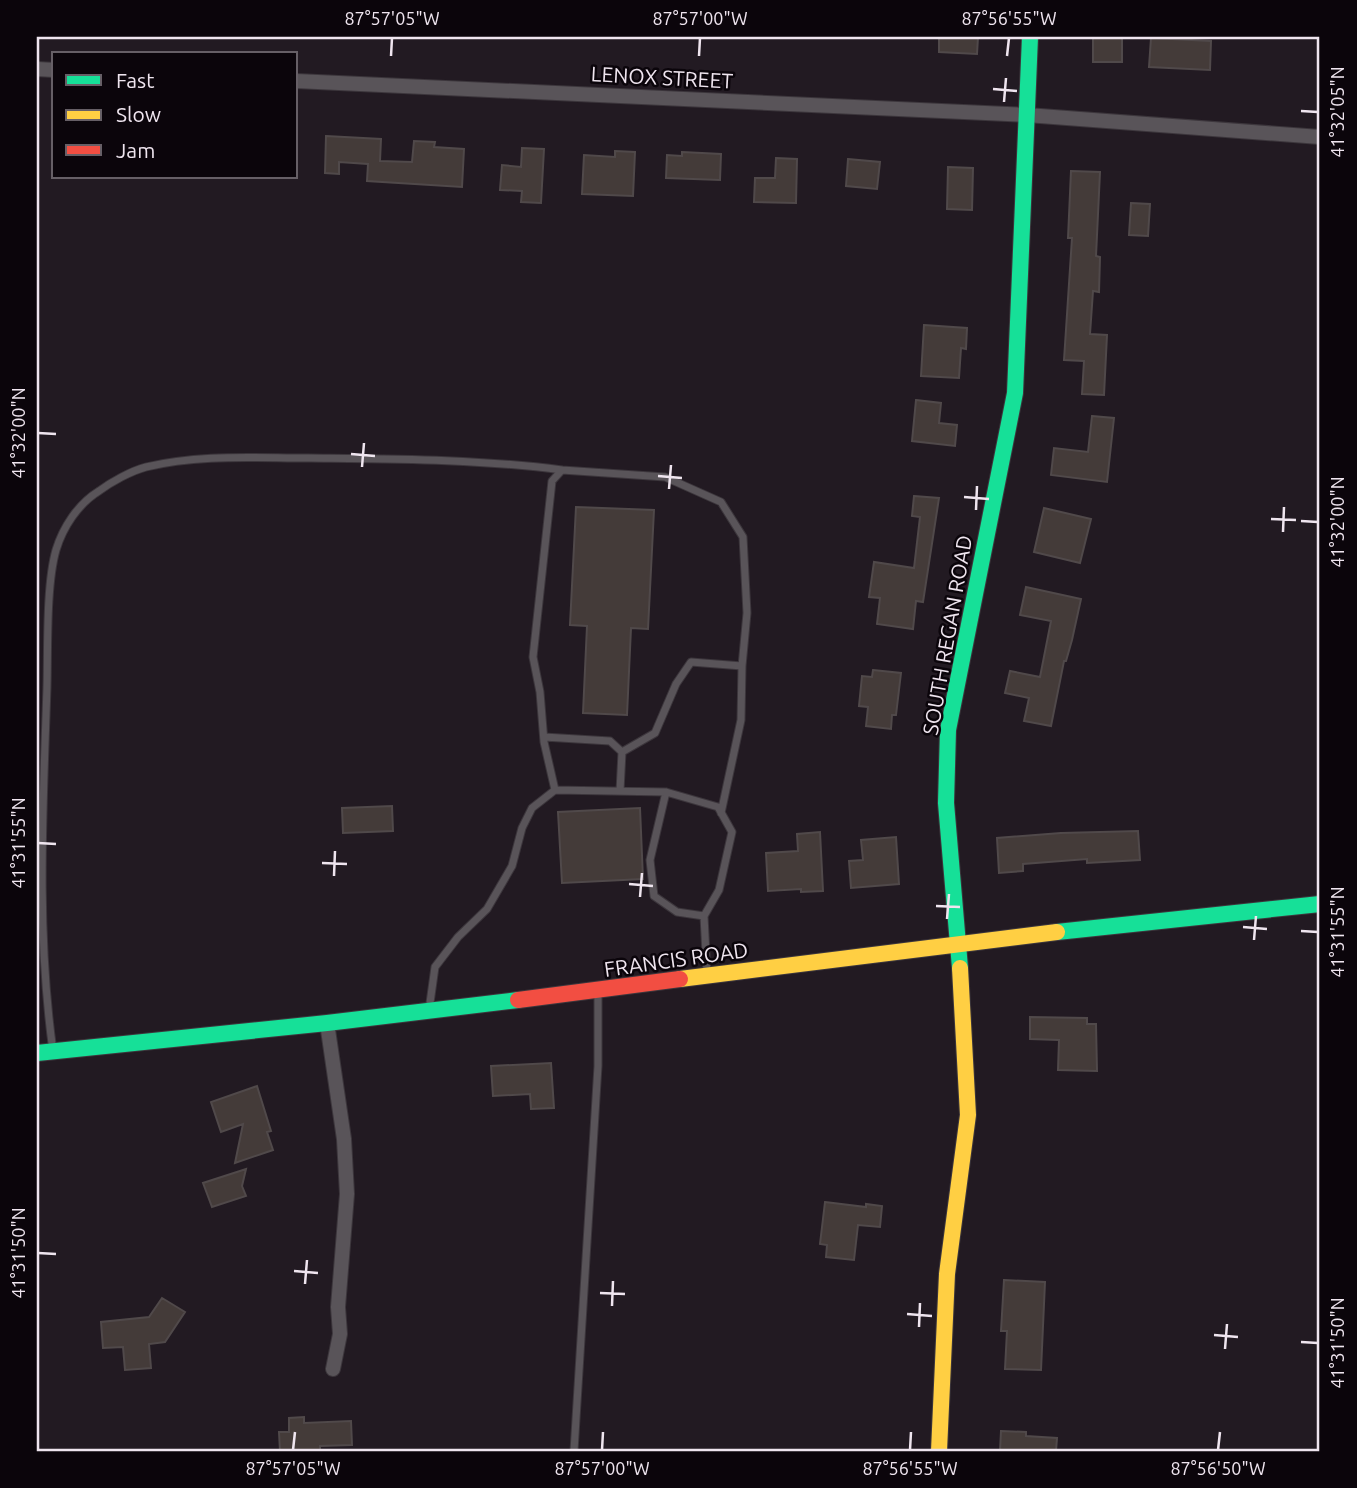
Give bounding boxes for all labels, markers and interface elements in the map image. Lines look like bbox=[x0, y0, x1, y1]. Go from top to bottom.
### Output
text: 87°57'05"W bbox=[344, 8, 440, 28]
text: 87°57'00"W bbox=[652, 8, 748, 28]
text: 87°56'55"W bbox=[961, 8, 1057, 28]
legend bbox=[52, 52, 298, 178]
street label: LENOX STREET bbox=[590, 61, 734, 93]
text: 41°32'05"N bbox=[1327, 66, 1347, 158]
text: Fast bbox=[116, 68, 154, 92]
text: Slow bbox=[116, 102, 161, 126]
text: Jam bbox=[116, 138, 155, 162]
text: 41°32'00"N bbox=[8, 387, 28, 479]
text: 41°32'00"N bbox=[1327, 476, 1347, 568]
street label: SOUTH REGAN ROAD bbox=[918, 533, 976, 737]
text: 41°31'55"N bbox=[8, 797, 28, 889]
text: 41°31'55"N bbox=[1327, 886, 1347, 978]
street label: FRANCIS ROAD bbox=[602, 937, 750, 981]
text: 41°31'50"N bbox=[8, 1207, 28, 1299]
text: 41°31'50"N bbox=[1327, 1297, 1347, 1389]
text: 87°57'05"W bbox=[245, 1458, 341, 1478]
text: 87°57'00"W bbox=[554, 1458, 650, 1478]
text: 87°56'55"W bbox=[862, 1458, 958, 1478]
text: 87°56'50"W bbox=[1170, 1458, 1266, 1478]

